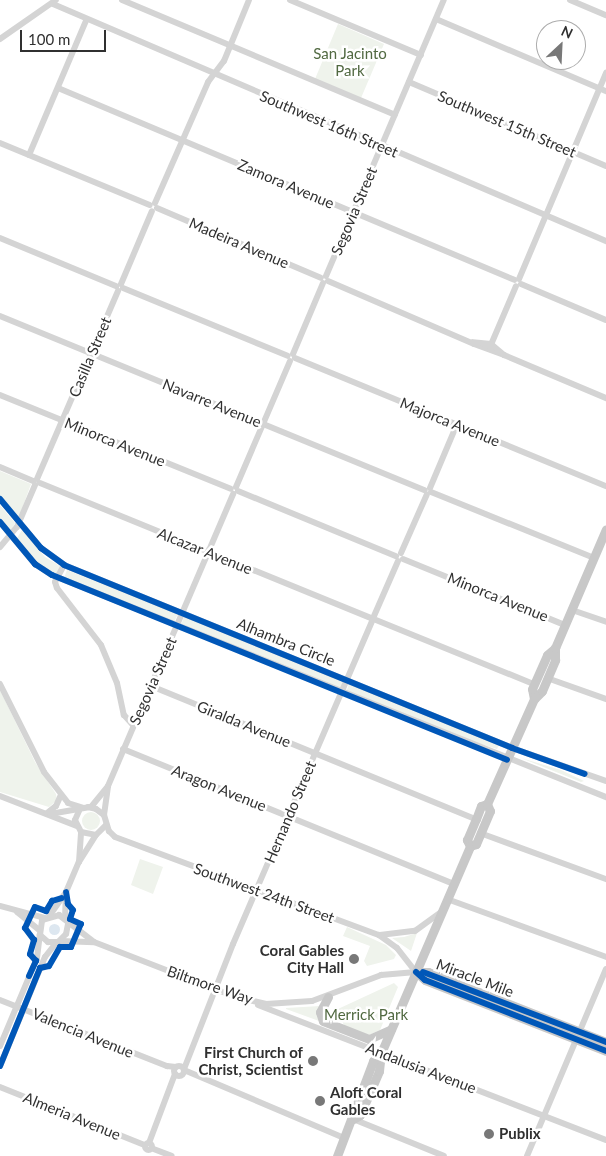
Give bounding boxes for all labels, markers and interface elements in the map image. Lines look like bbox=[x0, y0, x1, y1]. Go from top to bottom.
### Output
scale bar bbox=[22, 20, 109, 52]
north arrow bbox=[536, 20, 586, 70]
text: N bbox=[559, 22, 576, 42]
text: 100 m bbox=[28, 30, 70, 48]
park label: San Jacinto Park bbox=[313, 44, 387, 79]
street label: Southwest 16th Street bbox=[257, 87, 401, 161]
street label: Southwest 15th Street bbox=[435, 87, 579, 161]
street label: Zamora Avenue bbox=[235, 155, 337, 213]
street label: Segovia Street bbox=[327, 164, 381, 258]
street label: Madeira Avenue bbox=[186, 214, 292, 272]
street label: Casilla Street bbox=[65, 314, 115, 400]
street label: Navarre Avenue bbox=[160, 375, 264, 431]
street label: Majorca Avenue bbox=[397, 394, 503, 450]
street label: Minorca Avenue bbox=[62, 414, 168, 470]
street label: Alcazar Avenue bbox=[155, 524, 255, 578]
street label: Minorca Avenue bbox=[445, 569, 551, 625]
street label: Alhambra Circle bbox=[234, 614, 338, 670]
street label: Segovia Street bbox=[126, 634, 180, 728]
street label: Giralda Avenue bbox=[194, 697, 294, 751]
street label: Hernando Street bbox=[260, 758, 320, 866]
street label: Aragon Avenue bbox=[169, 761, 269, 815]
street label: Southwest 24th Street bbox=[191, 859, 337, 927]
place label: Coral Gables City Hall bbox=[260, 941, 344, 976]
marker: Coral Gables City Hall bbox=[348, 953, 360, 965]
street label: Miracle Mile bbox=[434, 955, 516, 1001]
street label: Biltmore Way bbox=[165, 962, 255, 1008]
street label: Valencia Avenue bbox=[30, 1004, 136, 1062]
park label: Merrick Park bbox=[324, 1006, 408, 1024]
street label: Andalusia Avenue bbox=[363, 1039, 479, 1097]
place label: First Church of Christ, Scientist bbox=[198, 1043, 303, 1078]
marker: First Church of Christ, Scientist bbox=[307, 1055, 319, 1067]
place label: Aloft Coral Gables bbox=[330, 1083, 402, 1118]
street label: Almeria Avenue bbox=[20, 1088, 124, 1144]
marker: Aloft Coral Gables bbox=[314, 1095, 326, 1107]
place label: Publix bbox=[499, 1125, 541, 1143]
marker: Publix bbox=[483, 1128, 495, 1140]

